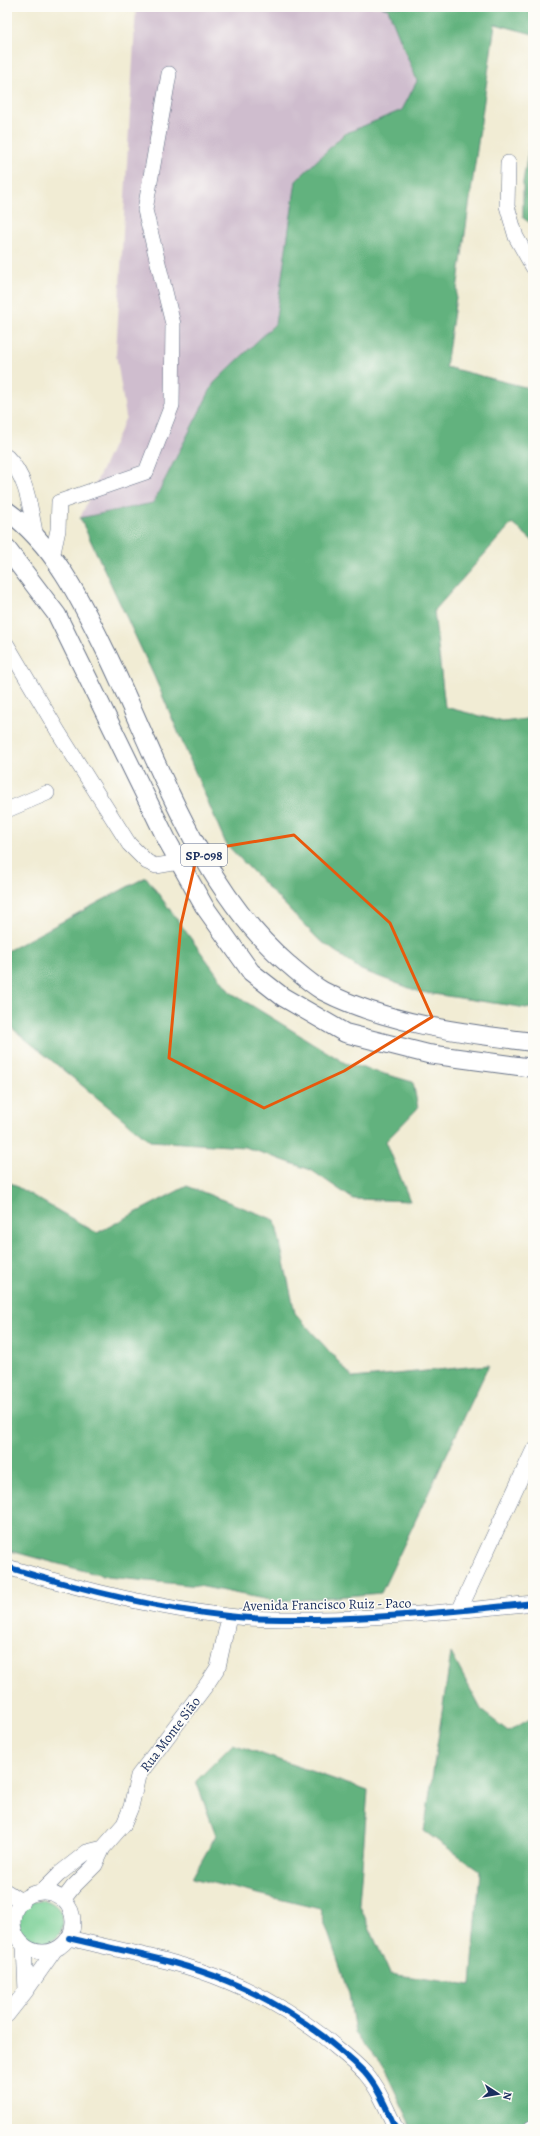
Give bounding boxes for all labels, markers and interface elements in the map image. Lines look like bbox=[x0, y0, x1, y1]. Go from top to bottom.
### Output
road number: SP-098 bbox=[181, 844, 227, 866]
street label: Avenida Francisco Ruiz - Paco bbox=[241, 1594, 412, 1615]
street label: Rua Monte Sião bbox=[136, 1693, 205, 1776]
north arrow bbox=[478, 2074, 518, 2114]
text: N bbox=[499, 2090, 515, 2101]

